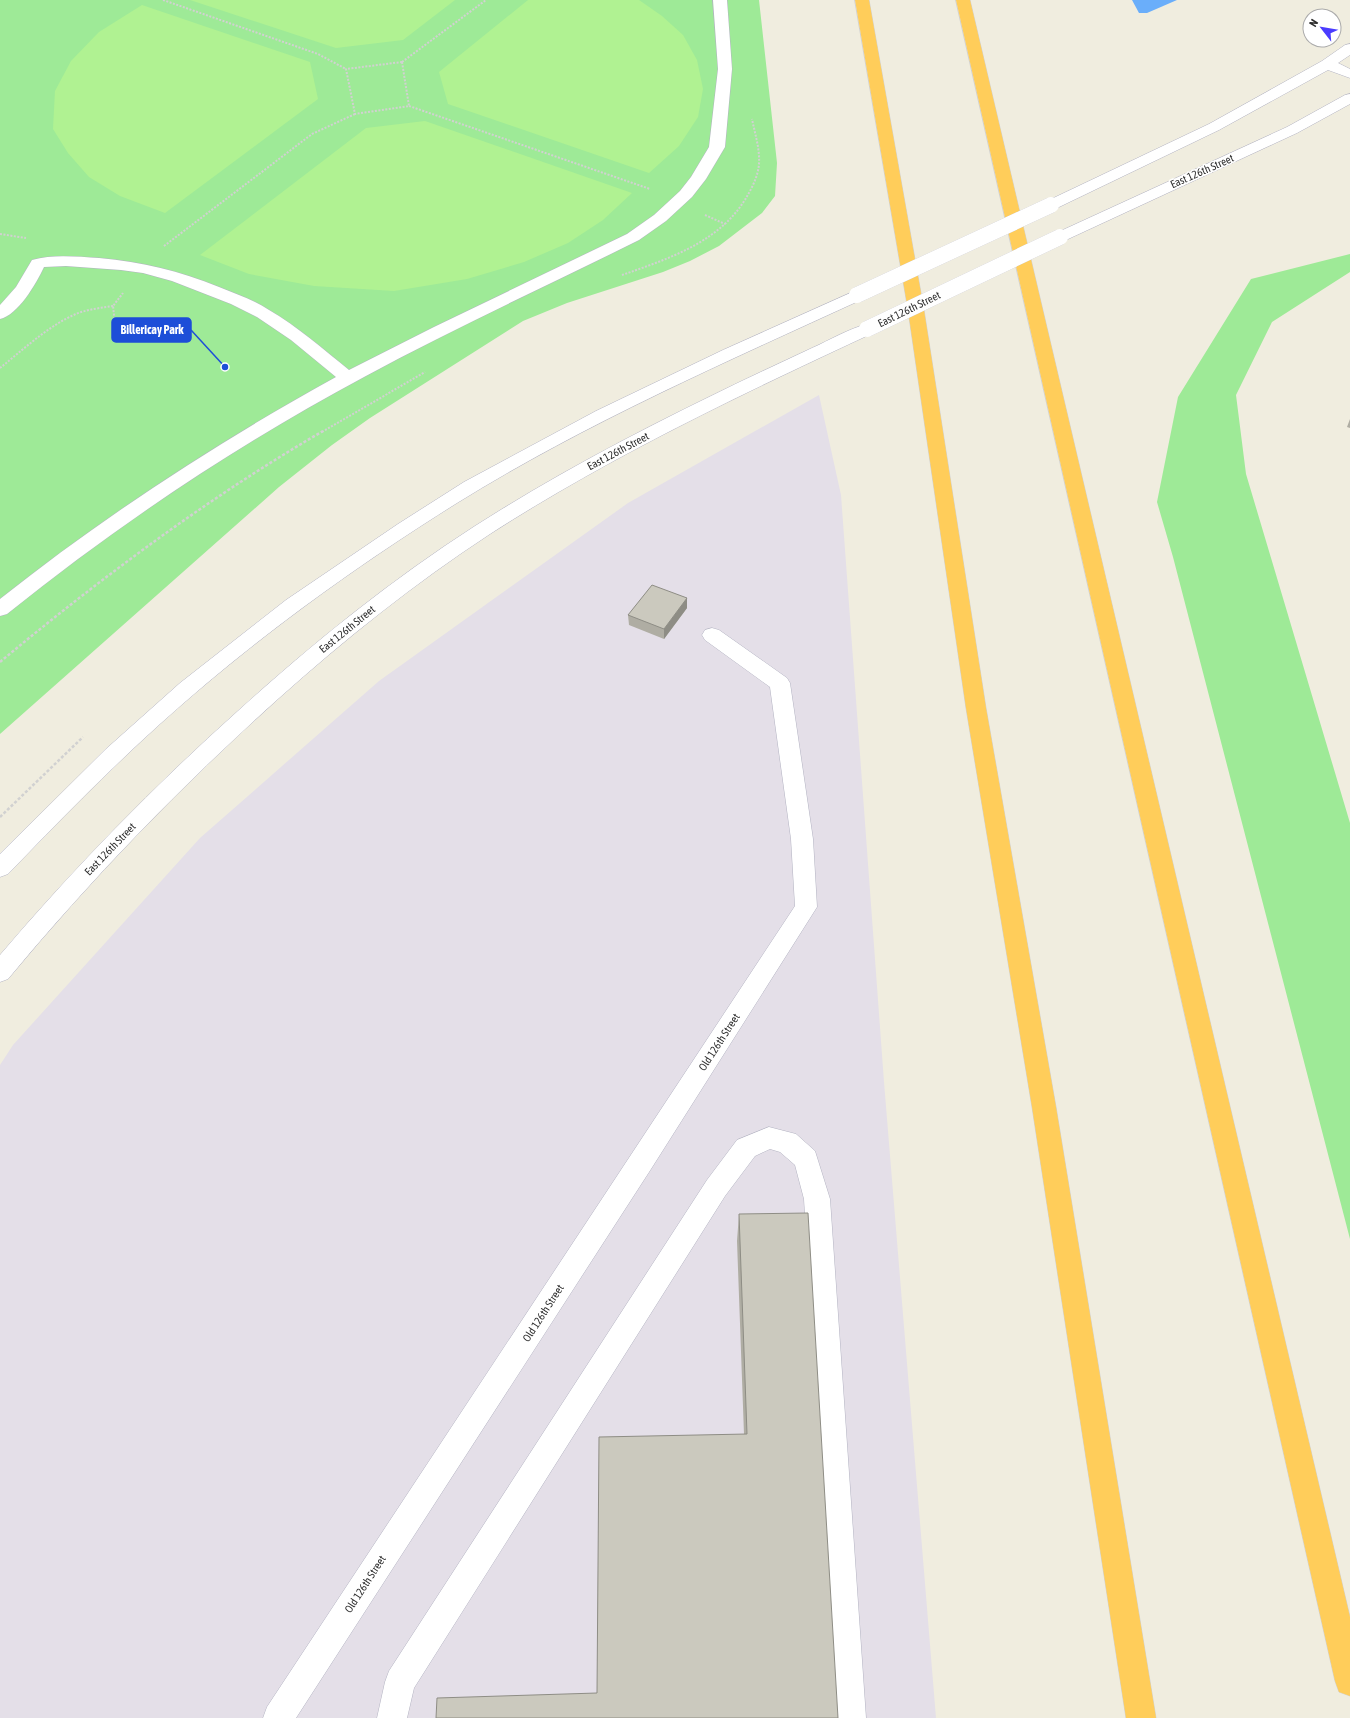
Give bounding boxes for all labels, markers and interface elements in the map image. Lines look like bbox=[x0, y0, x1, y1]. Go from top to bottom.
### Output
north arrow bbox=[1302, 8, 1342, 48]
text: N bbox=[1307, 17, 1320, 29]
street label: East 126th Street bbox=[1168, 152, 1236, 190]
street label: East 126th Street bbox=[876, 289, 942, 329]
callout: Billericay Park bbox=[112, 318, 191, 342]
text: Billericay Park bbox=[120, 323, 184, 337]
street label: East 126th Street bbox=[585, 430, 651, 472]
street label: East 126th Street bbox=[317, 603, 377, 655]
street label: East 126th Street bbox=[82, 820, 138, 878]
street label: Old 126th Street bbox=[696, 1011, 742, 1073]
street label: Old 126th Street bbox=[520, 1282, 566, 1344]
street label: Old 126th Street bbox=[342, 1553, 388, 1615]

